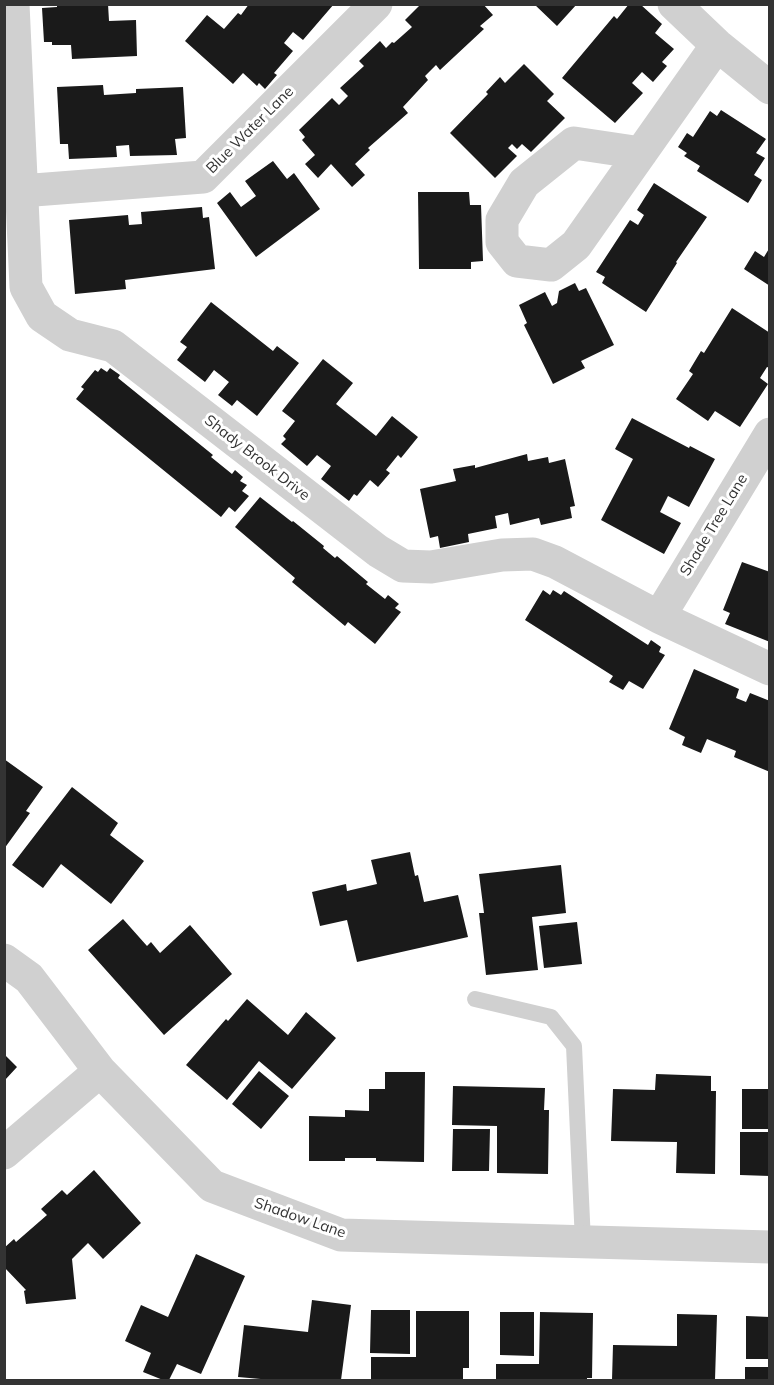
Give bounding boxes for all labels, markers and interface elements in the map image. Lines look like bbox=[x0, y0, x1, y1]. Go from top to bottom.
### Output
street label: Blue Water Lane bbox=[203, 83, 297, 177]
street label: Shady Brook Drive bbox=[201, 411, 313, 505]
street label: Shade Tree Lane bbox=[676, 471, 752, 579]
street label: Shadow Lane bbox=[252, 1194, 348, 1242]

